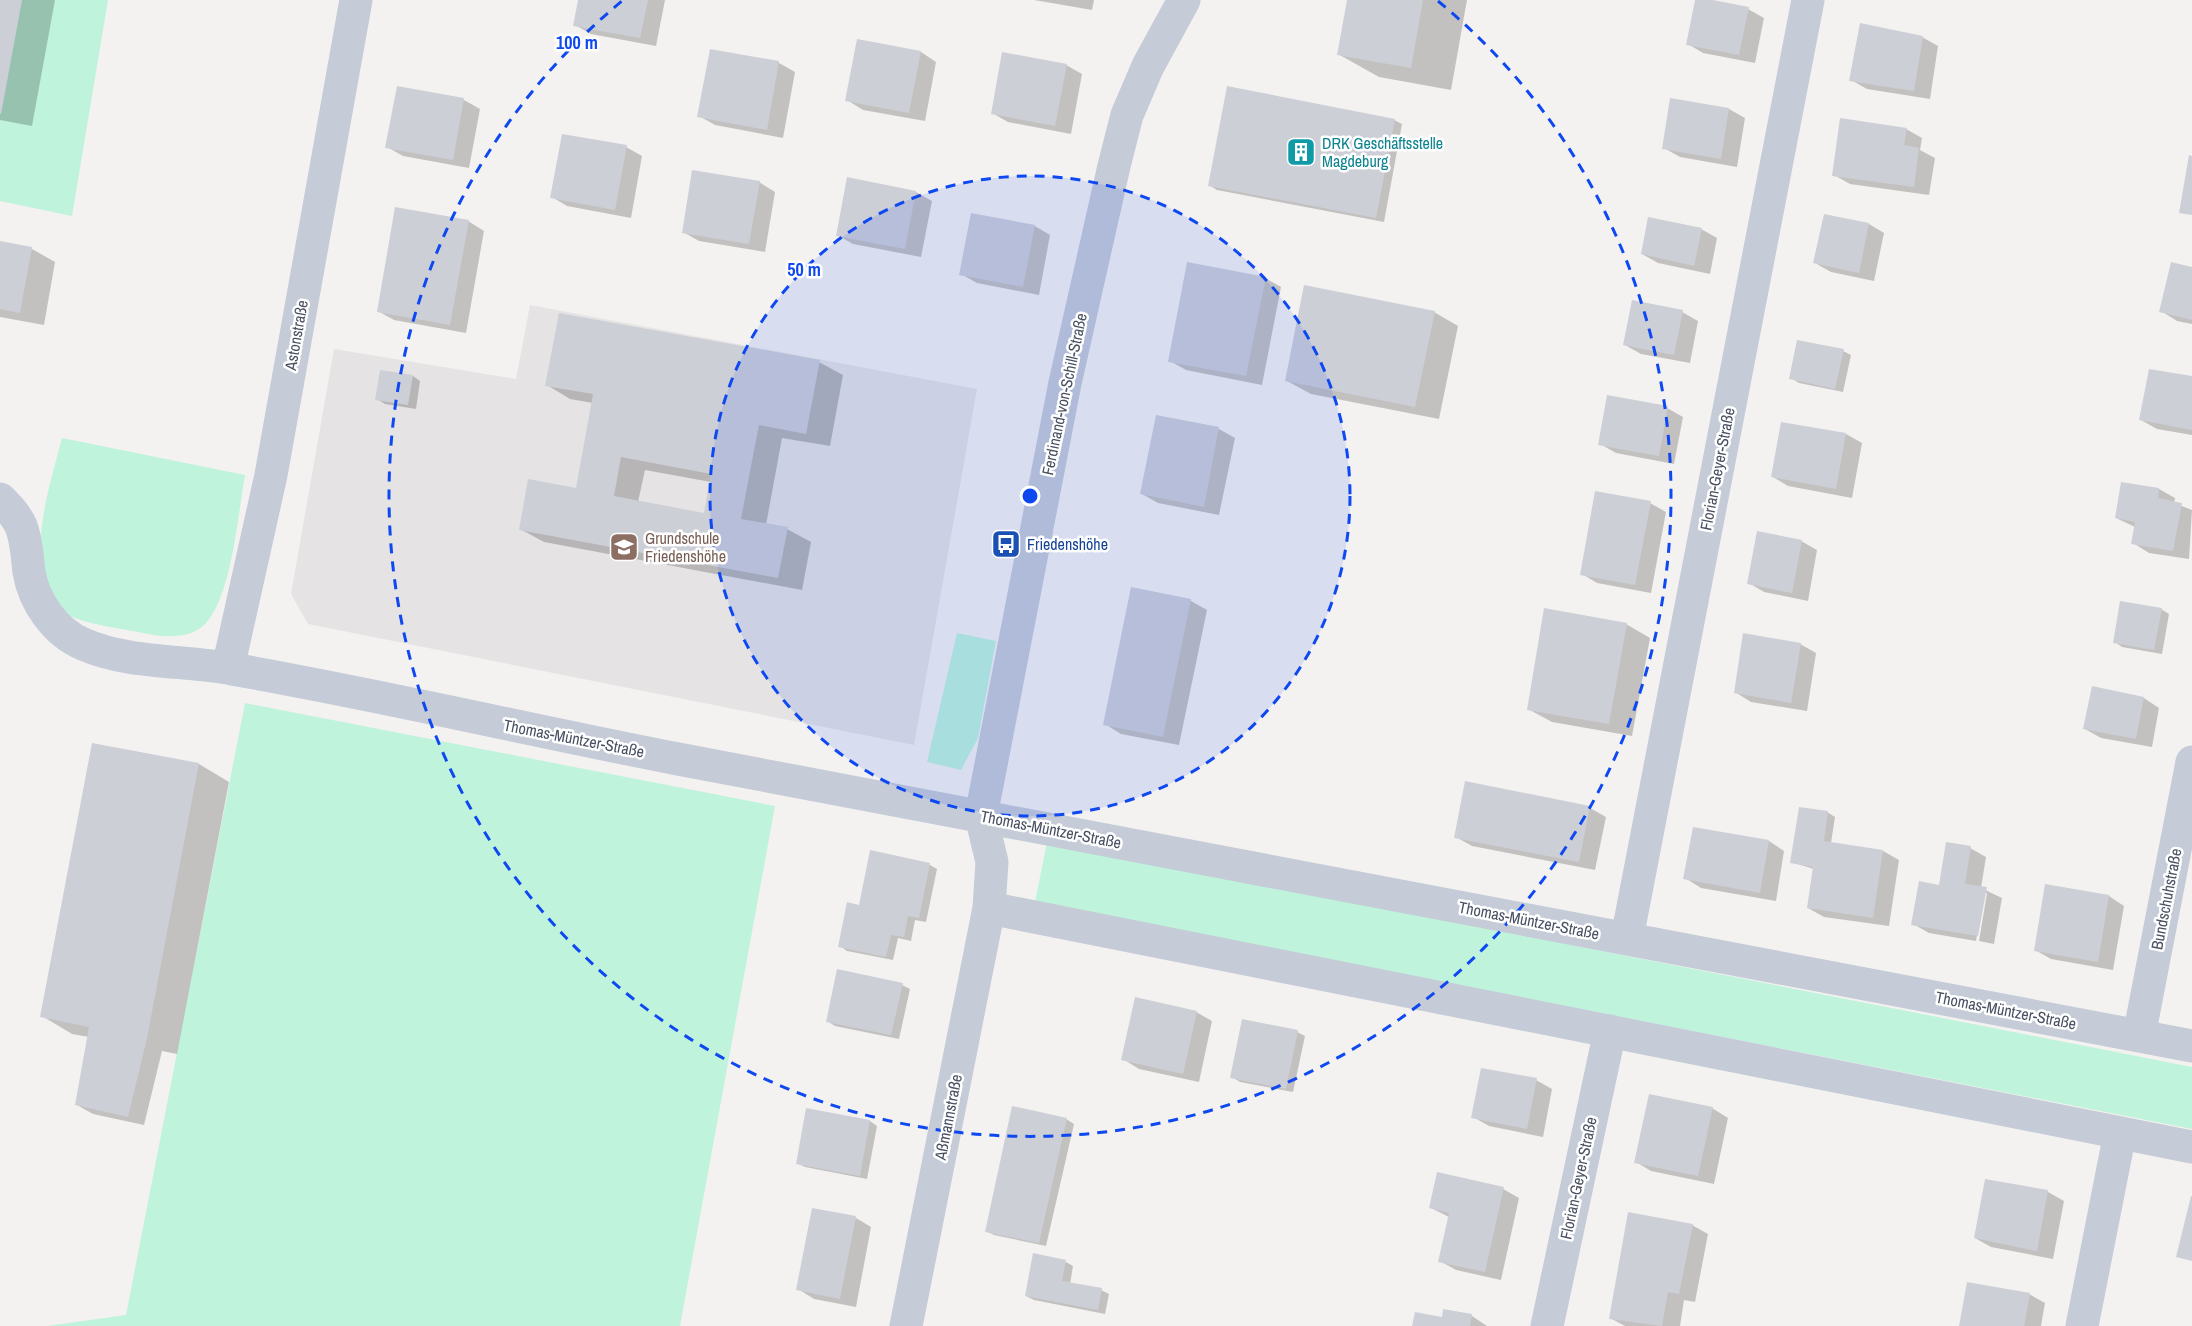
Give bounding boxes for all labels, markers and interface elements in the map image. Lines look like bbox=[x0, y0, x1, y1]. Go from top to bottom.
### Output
text: 100 m bbox=[556, 30, 598, 55]
place label: DRK Geschäftsstelle Magdeburg bbox=[1322, 132, 1443, 172]
building icon: DRK Geschäftsstelle Magdeburg bbox=[1285, 136, 1317, 168]
text: 50 m bbox=[787, 257, 821, 282]
street label: Astonstraße bbox=[279, 298, 313, 373]
street label: Ferdinand-von-Schill-Straße bbox=[1036, 311, 1092, 477]
street label: Florian-Geyer-Straße bbox=[1694, 406, 1740, 532]
centre of rings bbox=[1020, 486, 1040, 506]
place label: Grundschule Friedenshöhe bbox=[645, 527, 726, 567]
bus stop icon: Friedenshöhe bbox=[990, 528, 1022, 560]
school or university icon: Grundschule Friedenshöhe bbox=[608, 531, 640, 563]
place label: Friedenshöhe bbox=[1027, 533, 1108, 555]
street label: Thomas-Müntzer-Straße bbox=[502, 714, 646, 762]
street label: Thomas-Müntzer-Straße bbox=[979, 805, 1123, 853]
street label: Bundschuhstraße bbox=[2145, 846, 2187, 952]
street label: Thomas-Müntzer-Straße bbox=[1457, 896, 1601, 944]
street label: Thomas-Müntzer-Straße bbox=[1934, 986, 2078, 1034]
street label: Aßmannstraße bbox=[929, 1072, 967, 1163]
street label: Florian-Geyer-Straße bbox=[1554, 1115, 1602, 1241]

